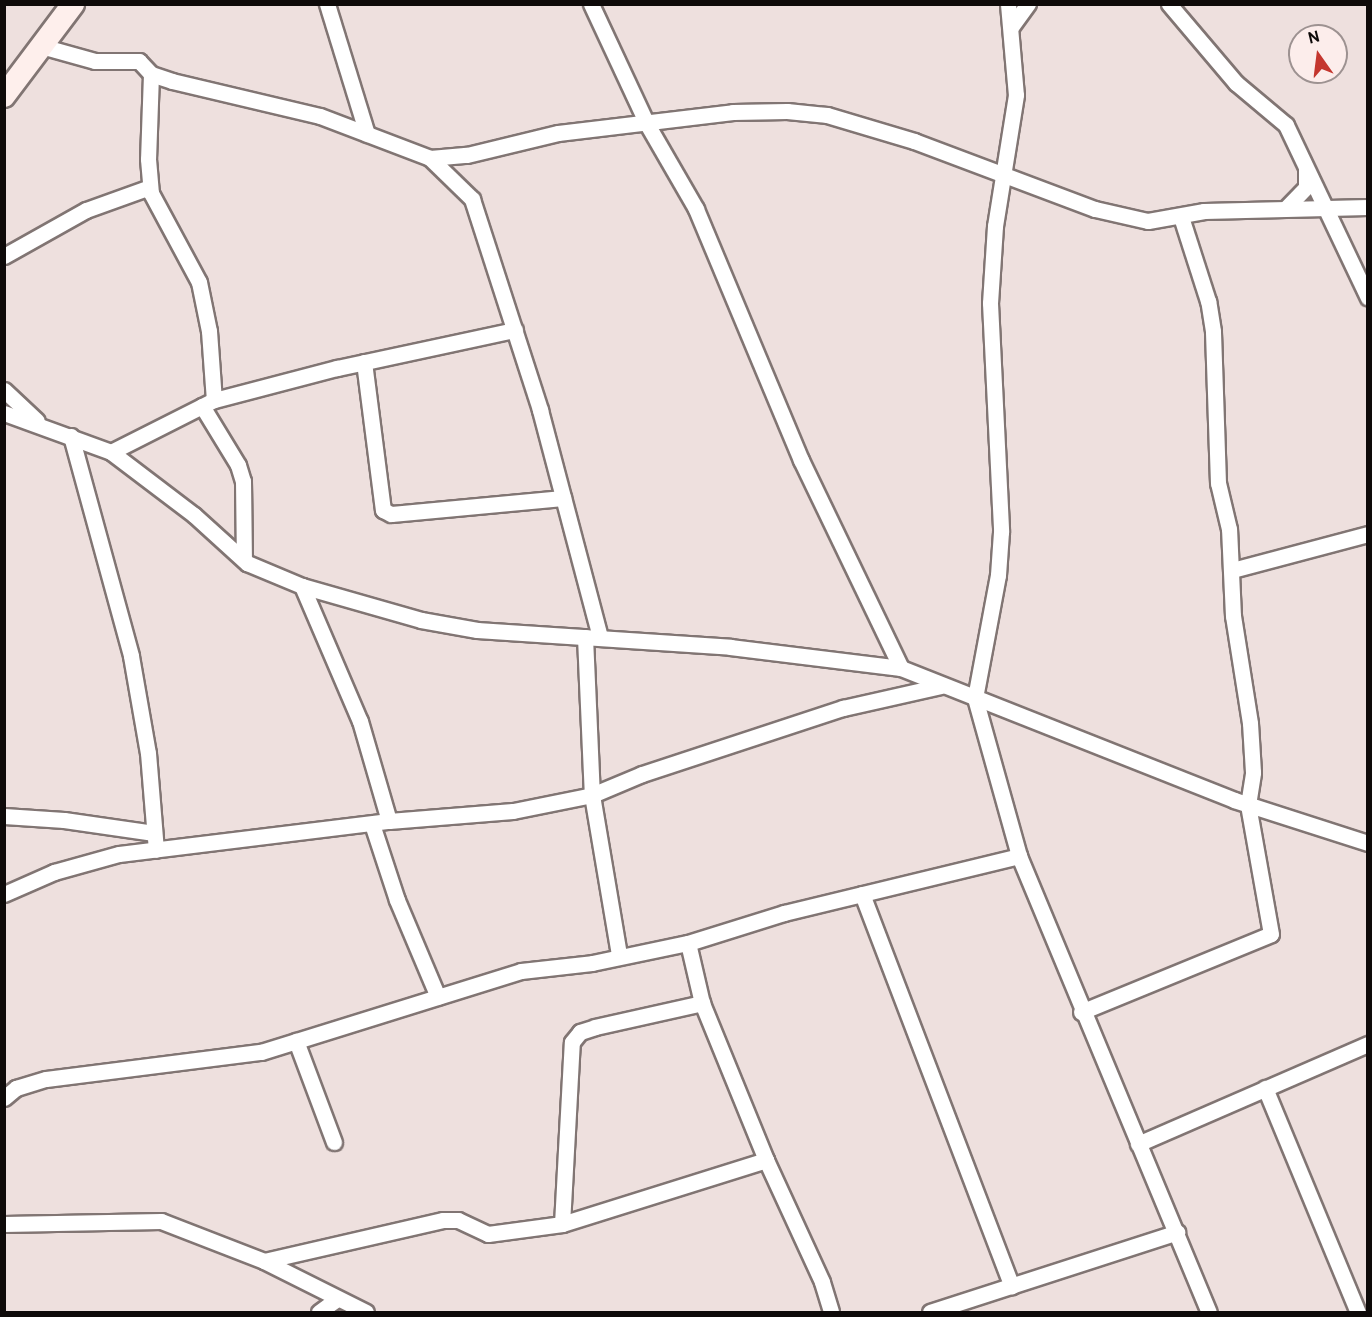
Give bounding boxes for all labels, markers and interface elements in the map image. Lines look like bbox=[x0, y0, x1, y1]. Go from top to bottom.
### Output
north arrow bbox=[1288, 24, 1348, 84]
text: N bbox=[1306, 27, 1322, 50]

